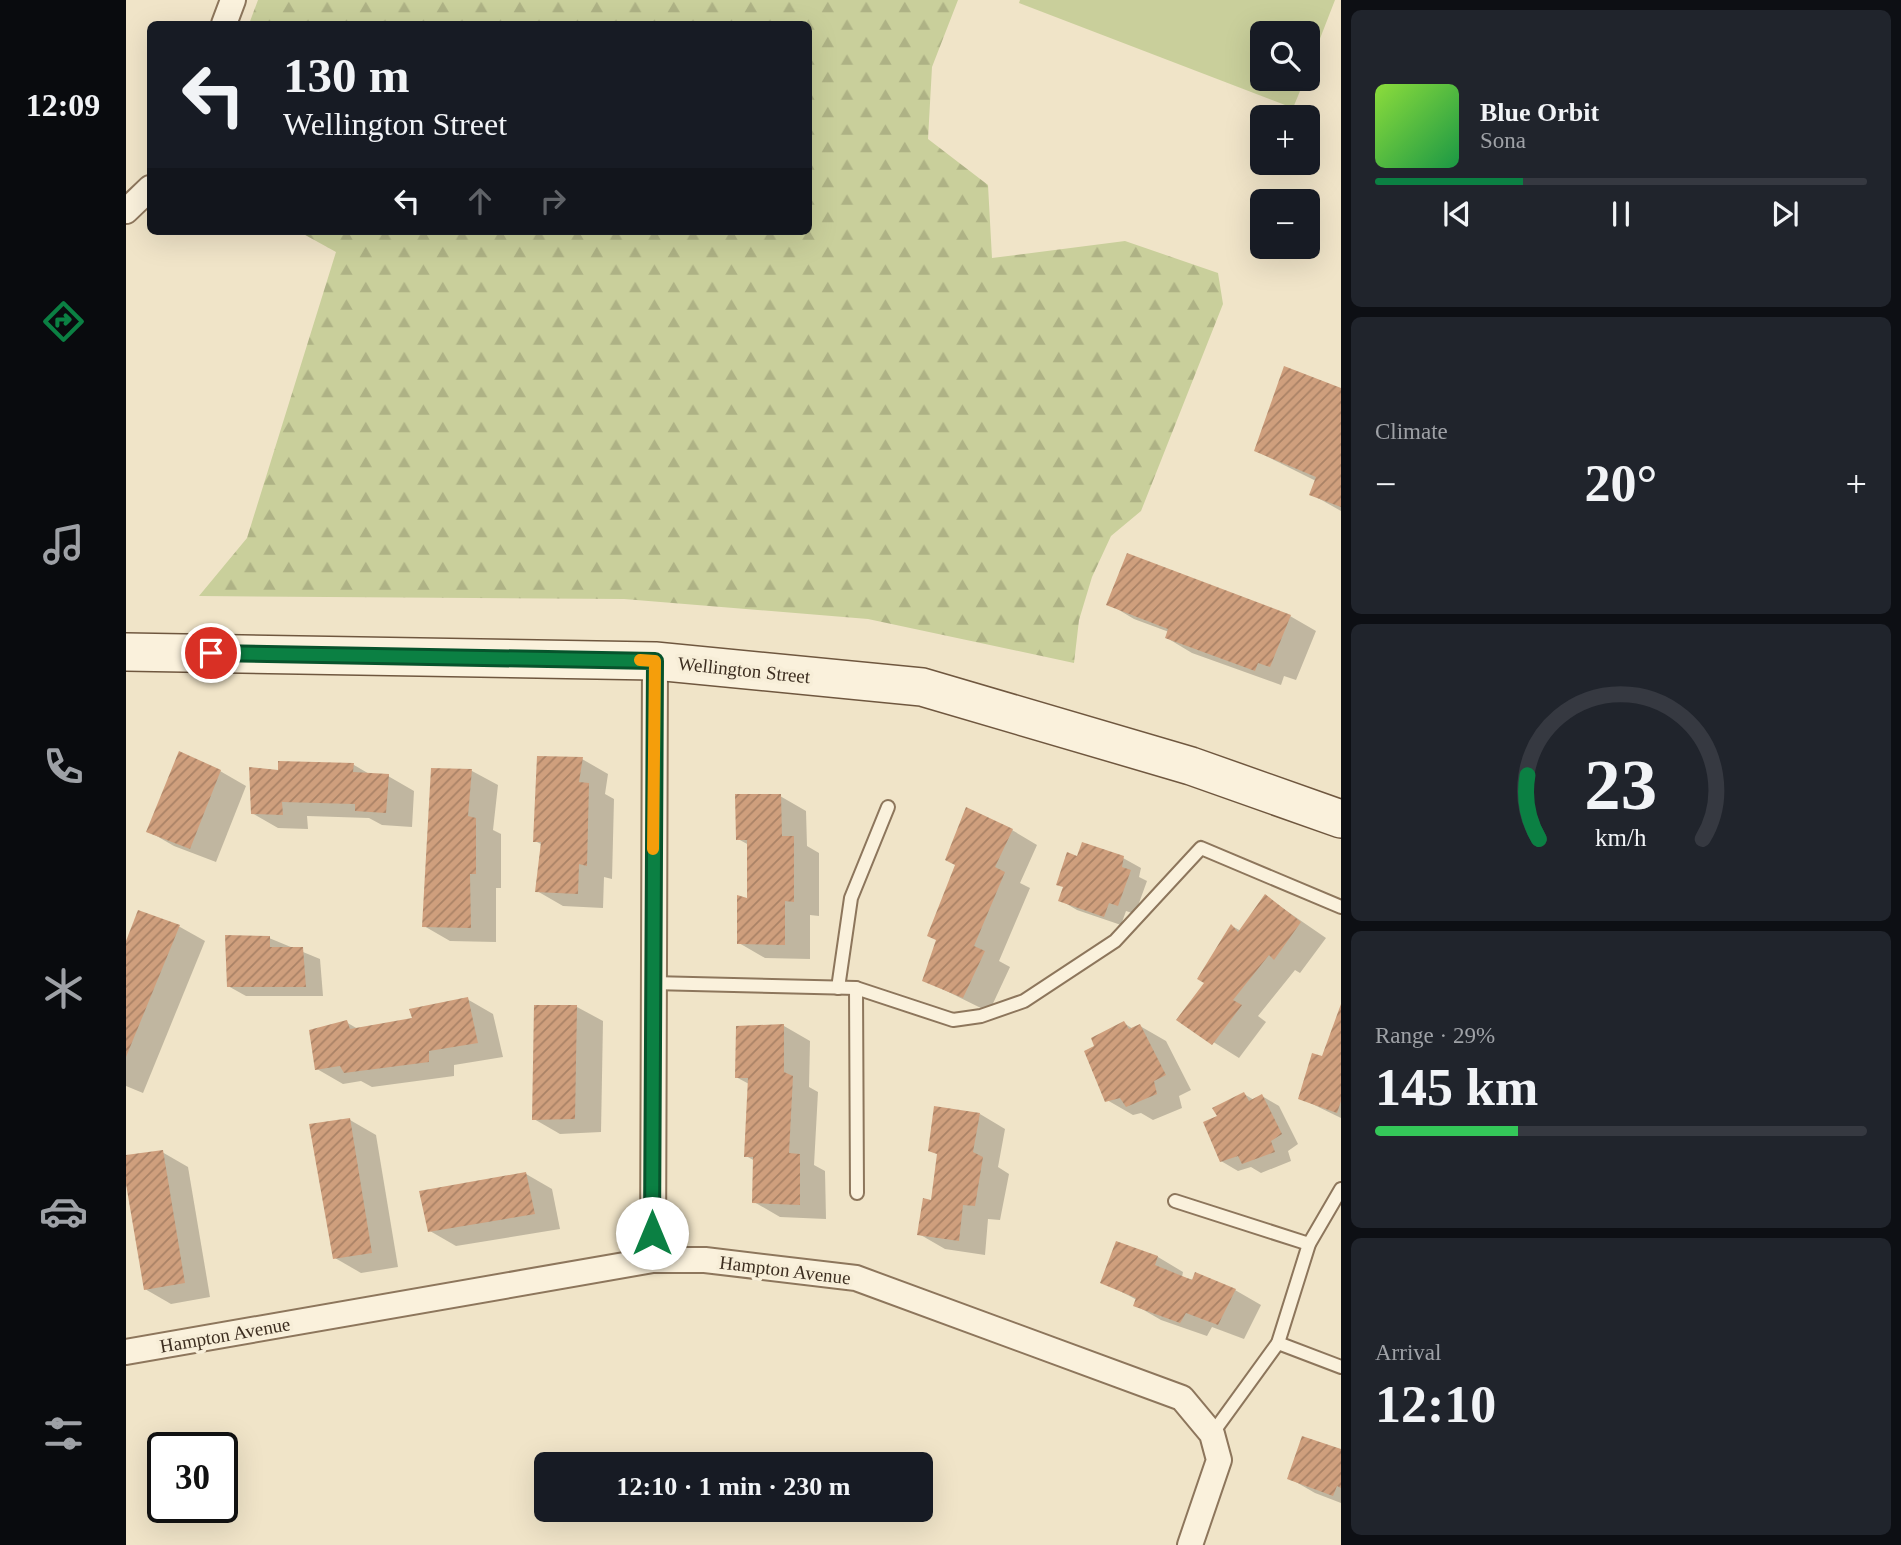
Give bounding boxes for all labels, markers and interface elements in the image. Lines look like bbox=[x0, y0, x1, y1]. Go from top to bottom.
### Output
map controls bbox=[1250, 21, 1320, 259]
button: search bbox=[1250, 21, 1320, 91]
text: 130 m bbox=[283, 48, 410, 103]
icon: left bbox=[168, 49, 259, 140]
text: 12:09 bbox=[26, 87, 100, 123]
text: Blue Orbit bbox=[1480, 98, 1599, 127]
button: + bbox=[1250, 105, 1320, 175]
text: Wellington Street bbox=[283, 106, 507, 142]
text: Sona bbox=[1480, 128, 1526, 153]
icon: left bbox=[388, 182, 426, 220]
icon: ahead bbox=[461, 182, 499, 220]
icon: right bbox=[534, 182, 572, 220]
button: − bbox=[1250, 189, 1320, 259]
icon: previous bbox=[1438, 195, 1476, 233]
icon: pause bbox=[1602, 195, 1640, 233]
icon: next bbox=[1766, 195, 1804, 233]
icon: directions bbox=[39, 297, 88, 346]
text: Climate bbox=[1375, 419, 1448, 444]
text: 20° bbox=[1585, 455, 1657, 512]
text: − bbox=[1375, 463, 1396, 505]
text: + bbox=[1846, 463, 1867, 505]
icon: music bbox=[39, 520, 88, 569]
pin bbox=[181, 623, 241, 683]
icon: arrive bbox=[192, 634, 230, 672]
street label: Wellington Street bbox=[677, 653, 812, 687]
icon: phone bbox=[39, 742, 88, 791]
text: 23 bbox=[1585, 744, 1657, 825]
text: km/h bbox=[1595, 823, 1647, 850]
icon: climate bbox=[39, 964, 88, 1013]
text: Range · 29% bbox=[1375, 1023, 1495, 1048]
text: 145 km bbox=[1375, 1059, 1538, 1116]
icon: car bbox=[39, 1187, 88, 1236]
position arrow bbox=[615, 1196, 689, 1270]
street label: Hampton Avenue bbox=[718, 1252, 852, 1288]
street label: Hampton Avenue bbox=[158, 1313, 292, 1357]
text: Arrival bbox=[1375, 1340, 1441, 1365]
text: 12:10 bbox=[1375, 1376, 1496, 1433]
icon: filters bbox=[39, 1409, 88, 1458]
speed limit sign: 30 bbox=[147, 1432, 238, 1523]
text: 12:10 · 1 min · 230 m bbox=[617, 1472, 851, 1501]

